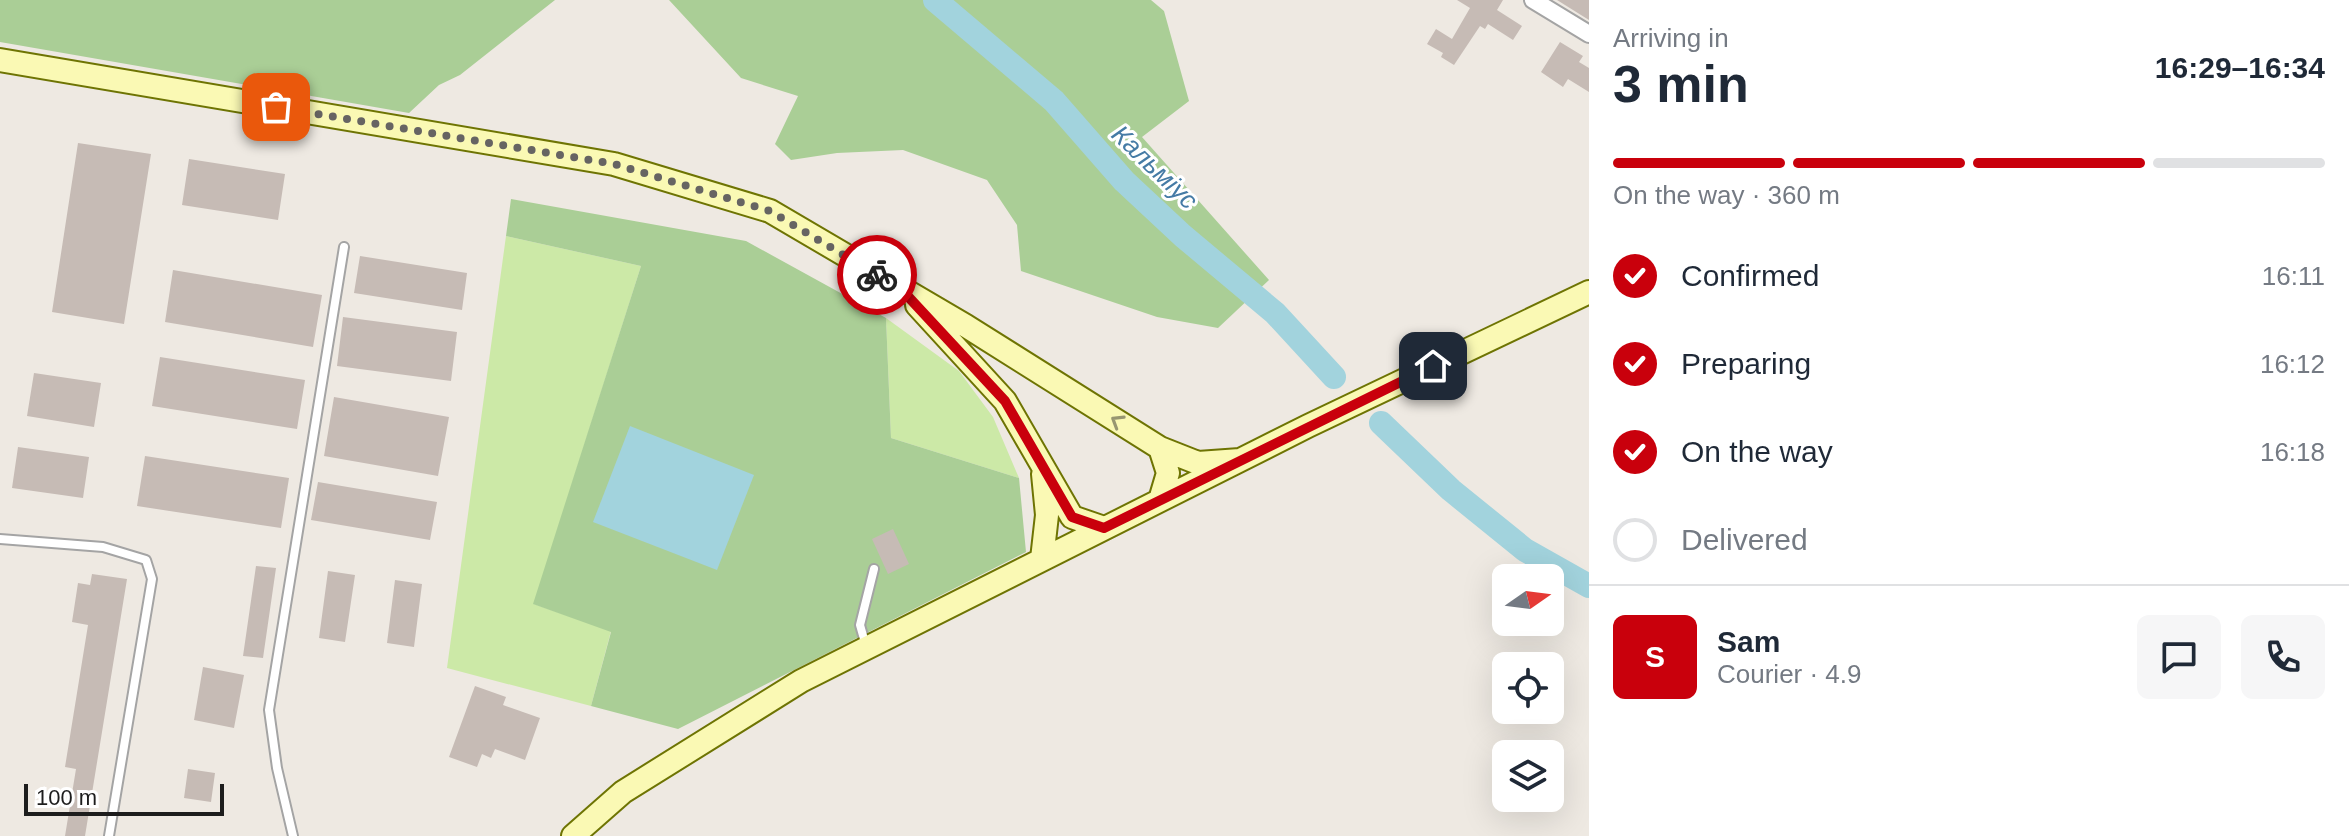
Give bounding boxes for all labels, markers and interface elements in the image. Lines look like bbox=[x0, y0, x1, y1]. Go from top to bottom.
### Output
text: Arriving in bbox=[1613, 23, 1729, 53]
text: 16:29–16:34 bbox=[2155, 51, 2325, 84]
text: 3 min bbox=[1613, 55, 1749, 113]
pin bbox=[242, 73, 310, 141]
icon: bag bbox=[254, 85, 298, 129]
water label: Кальміус bbox=[1106, 119, 1204, 215]
text: On the way · 360 m bbox=[1613, 180, 1840, 210]
courier bbox=[837, 235, 917, 315]
icon: bike bbox=[855, 253, 899, 297]
icon: check bbox=[1613, 254, 1657, 298]
text: Confirmed bbox=[1681, 259, 1819, 292]
text: 16:11 bbox=[2262, 261, 2325, 291]
pin bbox=[1399, 332, 1467, 400]
icon: check bbox=[1613, 342, 1657, 386]
icon: home bbox=[1411, 344, 1455, 388]
text: Preparing bbox=[1681, 347, 1811, 380]
text: 16:12 bbox=[2260, 349, 2325, 379]
one-way arrow bbox=[1111, 415, 1126, 430]
icon: check bbox=[1613, 430, 1657, 474]
text: On the way bbox=[1681, 435, 1833, 468]
text: 16:18 bbox=[2260, 437, 2325, 467]
text: Delivered bbox=[1681, 523, 1808, 556]
north arrow bbox=[1492, 564, 1564, 636]
map controls bbox=[1492, 564, 1564, 812]
button: chat bbox=[2137, 615, 2221, 699]
button: phone bbox=[2241, 615, 2325, 699]
text: Sam bbox=[1717, 625, 1780, 658]
text: S bbox=[1645, 640, 1665, 673]
button: locate bbox=[1492, 652, 1564, 724]
text: Courier · 4.9 bbox=[1717, 659, 1862, 689]
button: layers bbox=[1492, 740, 1564, 812]
scale bar bbox=[24, 780, 224, 816]
text: 100 m bbox=[36, 785, 97, 810]

